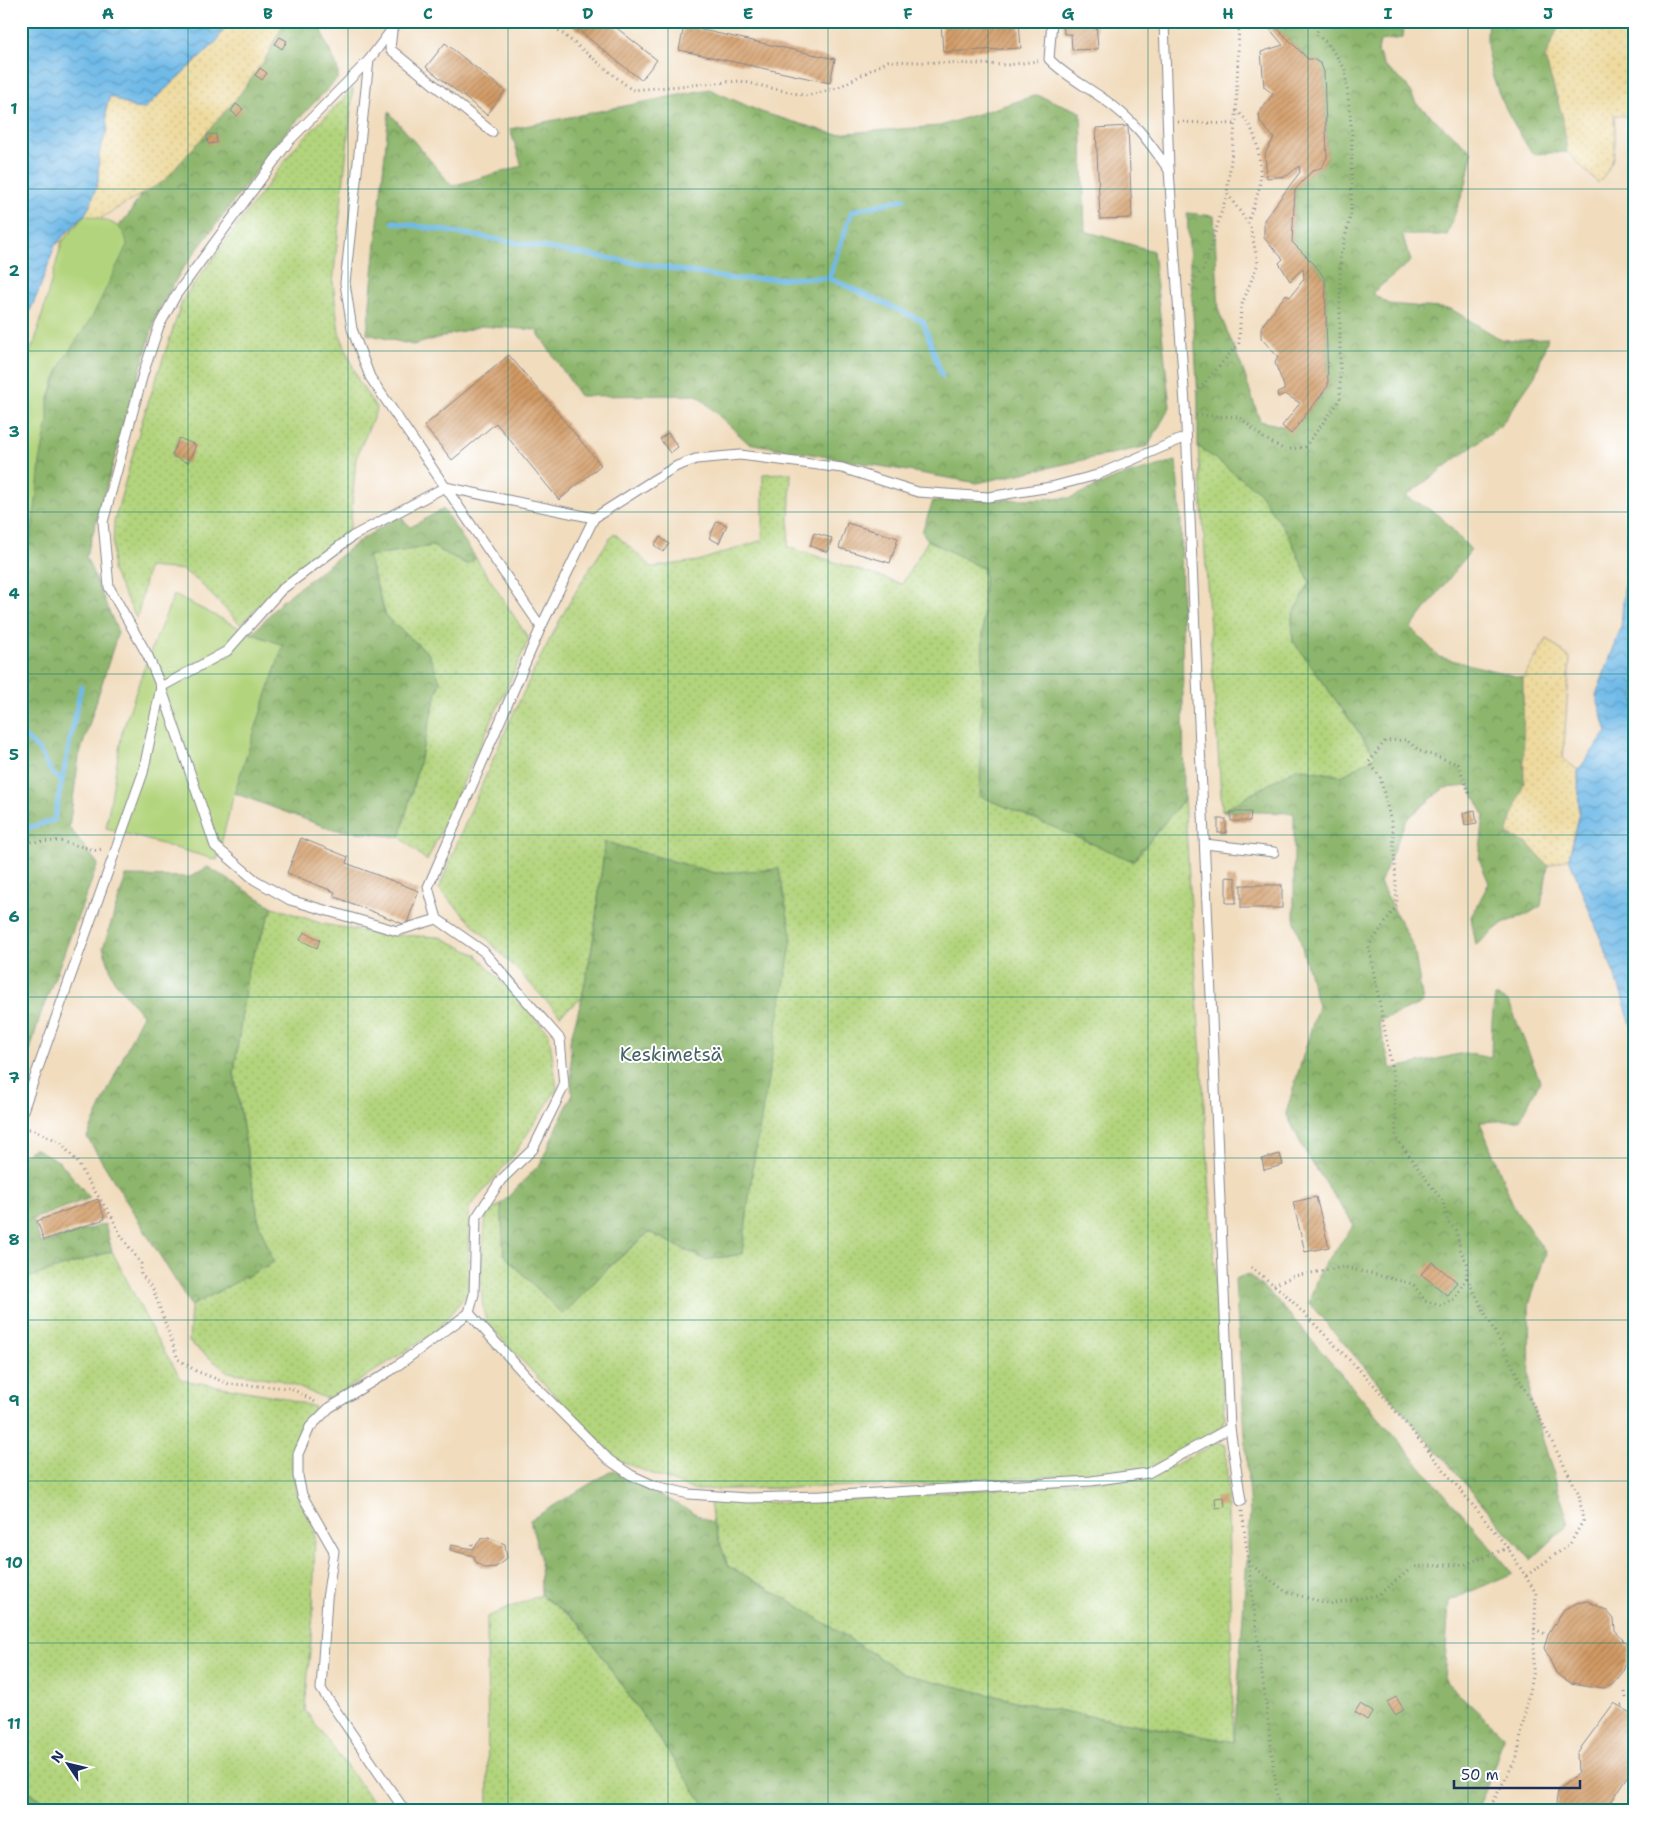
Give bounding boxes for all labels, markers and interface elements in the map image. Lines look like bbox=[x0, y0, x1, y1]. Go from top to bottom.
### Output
text: A bbox=[102, 3, 114, 24]
text: B bbox=[263, 3, 273, 24]
text: C bbox=[423, 3, 433, 24]
text: D bbox=[582, 3, 594, 24]
text: E bbox=[743, 3, 753, 24]
text: F bbox=[903, 3, 913, 24]
text: G bbox=[1062, 3, 1075, 24]
text: H bbox=[1222, 3, 1234, 24]
text: I bbox=[1384, 3, 1393, 24]
text: J bbox=[1543, 3, 1553, 24]
text: 1 bbox=[10, 98, 18, 119]
text: 2 bbox=[8, 260, 20, 281]
text: 3 bbox=[8, 421, 20, 442]
text: 4 bbox=[8, 583, 20, 604]
text: 5 bbox=[9, 744, 19, 765]
text: 6 bbox=[8, 906, 20, 927]
park label: Keskimetsä bbox=[620, 1042, 723, 1067]
text: 7 bbox=[8, 1067, 20, 1088]
text: 8 bbox=[8, 1229, 20, 1250]
text: 9 bbox=[8, 1390, 20, 1411]
text: 10 bbox=[5, 1552, 23, 1573]
text: 11 bbox=[7, 1713, 21, 1734]
north arrow bbox=[42, 1740, 92, 1790]
text: N bbox=[47, 1747, 68, 1766]
scale bar bbox=[1454, 1757, 1580, 1789]
text: 50 m bbox=[1461, 1765, 1499, 1785]

